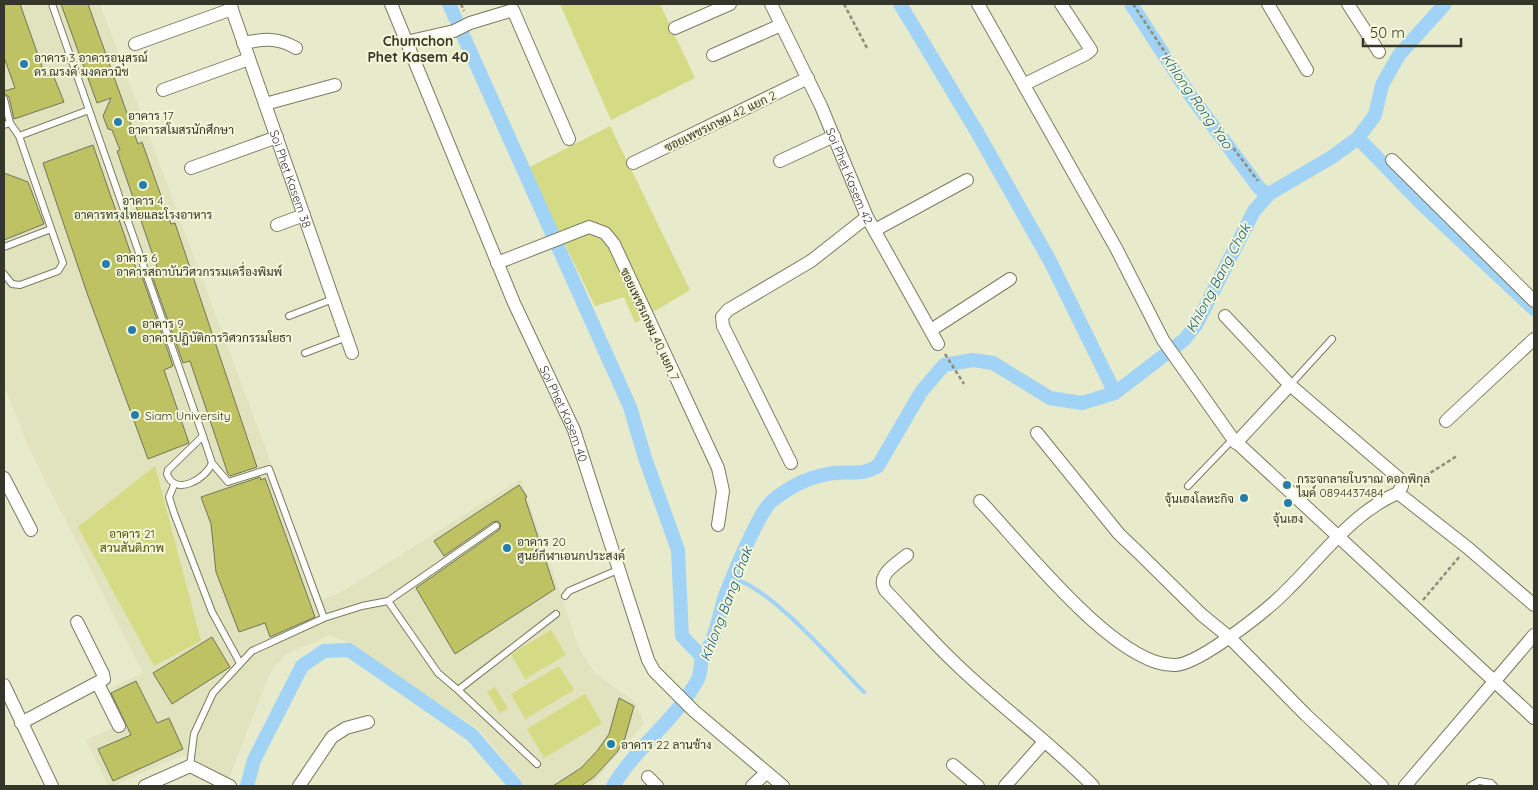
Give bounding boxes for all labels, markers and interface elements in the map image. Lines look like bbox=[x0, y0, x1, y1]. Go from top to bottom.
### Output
scale bar bbox=[1363, 15, 1460, 47]
text: 50 m bbox=[1370, 23, 1405, 42]
district label: Chumchon Phet Kasem 40 bbox=[367, 32, 469, 66]
place label: อาคาร 3 อาคารอนุสรณ์ ดร.ณรงค์ มงคลวนิช bbox=[34, 50, 148, 79]
water label: Khlong Rong Yao bbox=[1157, 50, 1237, 153]
marker: อาคาร 3 อาคารอนุสรณ์ ดร.ณรงค์ มงคลวนิช bbox=[18, 58, 30, 70]
street label: ซอยเพชรเกษม 42 แยก 2 bbox=[661, 87, 779, 155]
place label: อาคาร 17 อาคารสโมสรนักศึกษา bbox=[128, 108, 234, 137]
marker: อาคาร 17 อาคารสโมสรนักศึกษา bbox=[112, 116, 124, 128]
street label: Soi Phet Kasem 42 bbox=[823, 125, 877, 227]
street label: Soi Phet Kasem 38 bbox=[267, 128, 315, 230]
marker: อาคาร 4 อาคารทรงไทยและโรงอาหาร bbox=[137, 179, 149, 191]
place label: อาคาร 4 อาคารทรงไทยและโรงอาหาร bbox=[74, 193, 212, 222]
water label: Khlong Bang Chak bbox=[1182, 219, 1255, 336]
place label: อาคาร 6 อาคารสถาบันวิศวกรรมเครื่องพิมพ์ bbox=[116, 250, 282, 279]
marker: อาคาร 6 อาคารสถาบันวิศวกรรมเครื่องพิมพ์ bbox=[100, 258, 112, 270]
street label: ซอยเพชรเกษม 40 แยก 7 bbox=[617, 265, 683, 383]
place label: อาคาร 9 อาคารปฏิบัติการวิศวกรรมโยธา bbox=[142, 316, 292, 346]
marker: อาคาร 9 อาคารปฏิบัติการวิศวกรรมโยธา bbox=[126, 324, 138, 336]
street label: Soi Phet Kasem 40 bbox=[537, 363, 591, 464]
place label: Siam University bbox=[145, 408, 231, 423]
marker: Siam University bbox=[129, 409, 141, 421]
place label: กระจกลายโบราณ ดอกพิกุล ไมค์ 0894437484 bbox=[1296, 471, 1430, 500]
marker: กระจกลายโบราณ ดอกพิกุล ไมค์ 0894437484 bbox=[1281, 479, 1293, 491]
place label: จุ้นเฮงโลหะกิจ bbox=[1165, 491, 1234, 508]
marker: จุ้นเฮงโลหะกิจ bbox=[1238, 492, 1250, 504]
marker: จุ้นเฮง bbox=[1282, 497, 1294, 509]
place label: จุ้นเฮง bbox=[1273, 511, 1303, 528]
park label: อาคาร 21 สวนสันติภาพ bbox=[100, 526, 164, 555]
place label: อาคาร 20 ศูนย์กีฬาเอนกประสงค์ bbox=[517, 534, 625, 564]
marker: อาคาร 20 ศูนย์กีฬาเอนกประสงค์ bbox=[501, 542, 513, 554]
water label: Khlong Bang Chak bbox=[696, 543, 757, 664]
place label: อาคาร 22 ลานช้าง bbox=[621, 737, 712, 752]
marker: อาคาร 22 ลานช้าง bbox=[605, 738, 617, 750]

